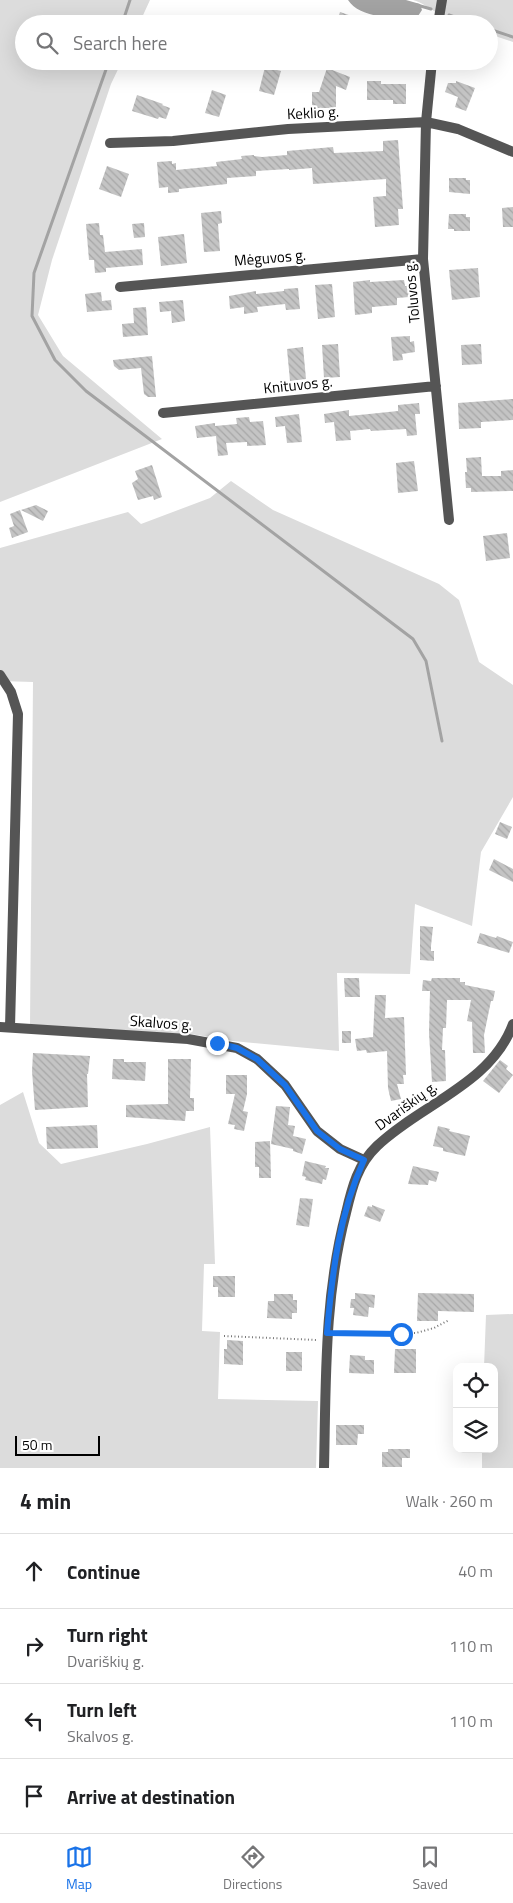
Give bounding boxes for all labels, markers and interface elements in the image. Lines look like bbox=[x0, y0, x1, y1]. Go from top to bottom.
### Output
search box bbox=[15, 15, 498, 70]
text: Search here bbox=[73, 28, 167, 57]
icon: search bbox=[33, 29, 61, 57]
street label: Keklio g. bbox=[286, 100, 340, 125]
street label: Mėguvos g. bbox=[233, 243, 307, 272]
street label: Toluvos g. bbox=[397, 260, 426, 324]
street label: Knituvos g. bbox=[262, 369, 334, 400]
street label: Skalvos g. bbox=[129, 1009, 193, 1036]
route end bbox=[206, 1032, 229, 1055]
street label: Dvariškių g. bbox=[370, 1075, 442, 1136]
route start bbox=[390, 1323, 413, 1346]
map controls bbox=[453, 1363, 498, 1453]
button: locate bbox=[453, 1363, 498, 1408]
button: layers bbox=[453, 1408, 498, 1453]
scale bar bbox=[15, 1433, 100, 1456]
text: 50 m bbox=[22, 1434, 52, 1455]
text: 4 min bbox=[20, 1485, 71, 1517]
text: Walk · 260 m bbox=[405, 1489, 493, 1513]
icon: ahead bbox=[20, 1557, 48, 1585]
text: Continue bbox=[67, 1557, 140, 1586]
text: 40 m bbox=[458, 1559, 493, 1583]
text: Turn right bbox=[67, 1620, 148, 1649]
icon: right bbox=[20, 1632, 48, 1660]
text: 110 m bbox=[449, 1634, 493, 1658]
text: Dvariškių g. bbox=[67, 1649, 144, 1673]
text: Turn left bbox=[67, 1695, 137, 1724]
icon: left bbox=[20, 1707, 48, 1735]
text: 110 m bbox=[449, 1709, 493, 1733]
text: Skalvos g. bbox=[67, 1724, 134, 1748]
icon: arrive bbox=[20, 1782, 48, 1810]
text: Arrive at destination bbox=[67, 1782, 235, 1811]
tab: Map bbox=[65, 1843, 93, 1894]
tab: Directions bbox=[223, 1843, 282, 1894]
tab: Saved bbox=[412, 1843, 448, 1894]

